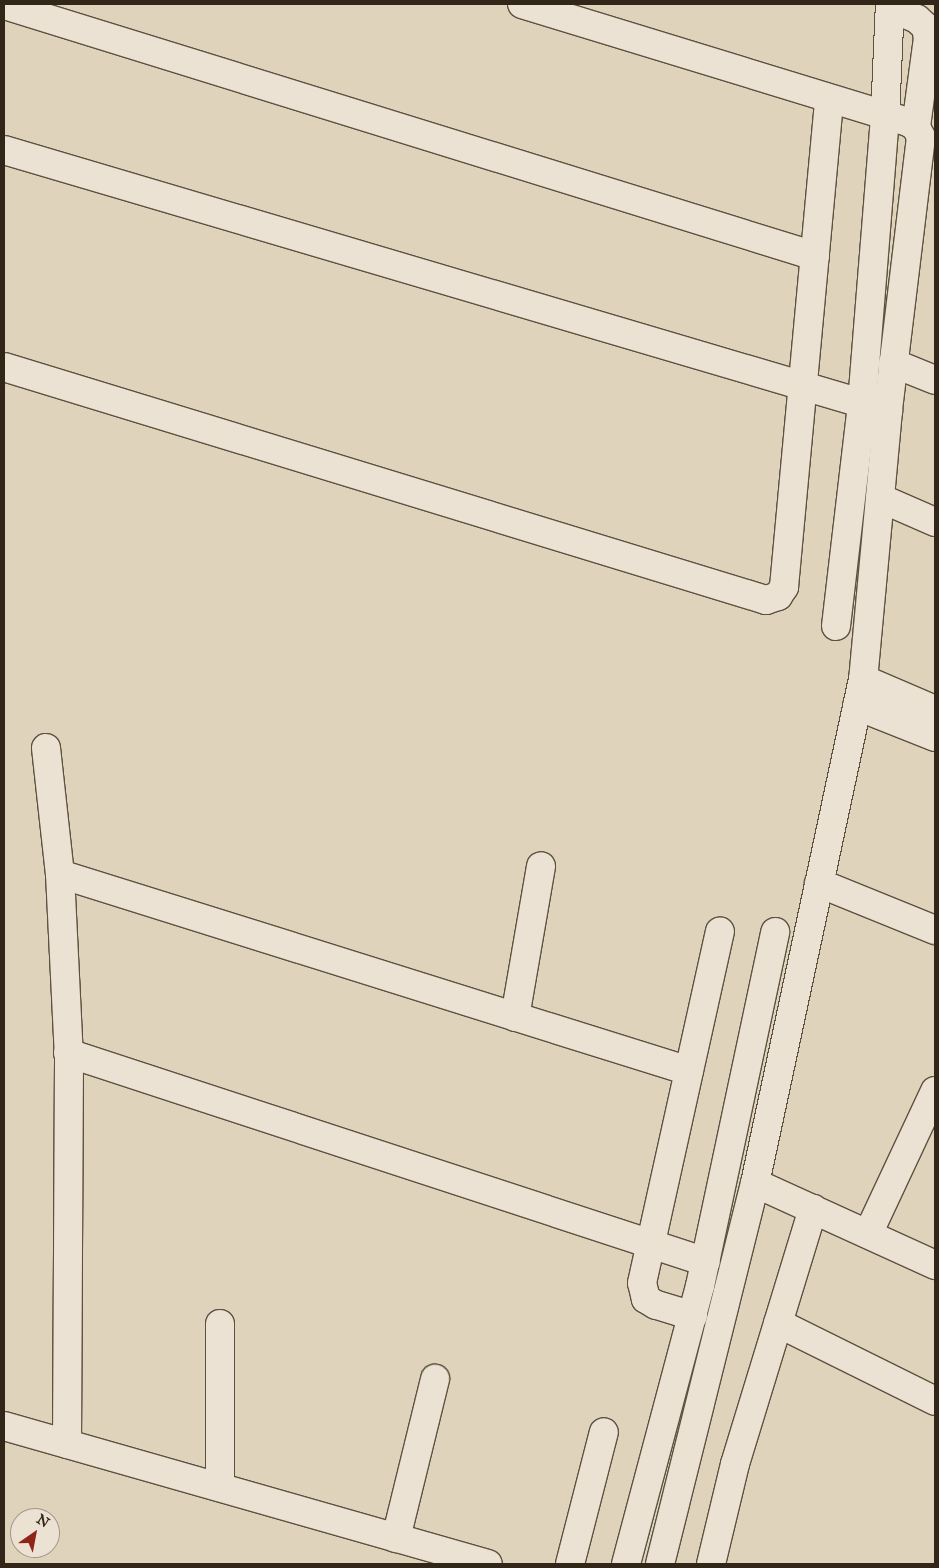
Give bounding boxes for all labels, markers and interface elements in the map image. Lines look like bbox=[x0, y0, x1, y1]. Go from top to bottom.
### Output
north arrow bbox=[10, 1508, 60, 1558]
text: N bbox=[33, 1510, 53, 1531]

